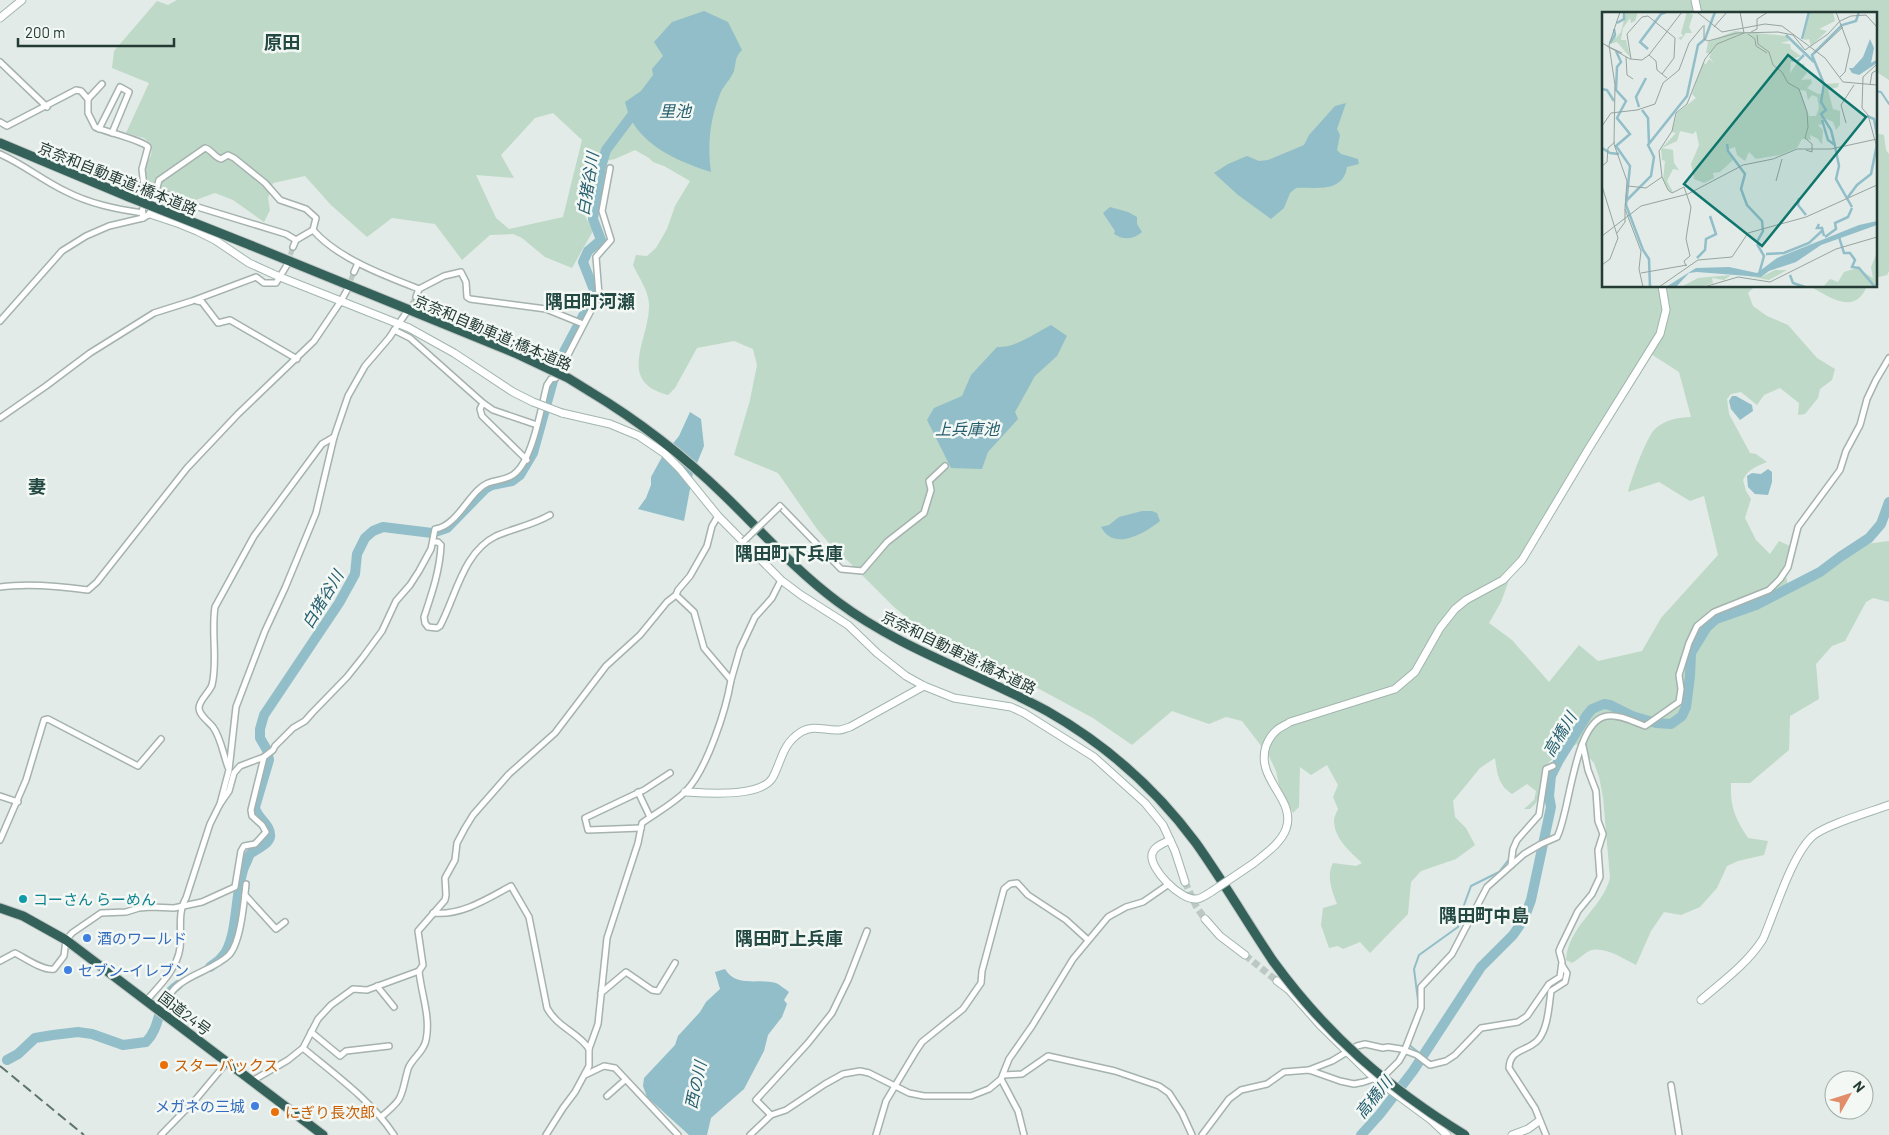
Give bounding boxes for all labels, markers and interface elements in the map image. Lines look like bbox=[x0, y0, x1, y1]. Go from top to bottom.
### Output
inset map bbox=[1602, 12, 1876, 288]
scale bar bbox=[18, 15, 174, 47]
text: 200 m bbox=[25, 23, 65, 41]
district label: 原田 bbox=[264, 31, 300, 53]
water label: 里池 bbox=[659, 101, 693, 120]
street label: 京奈和自動車道;橋本道路 bbox=[36, 138, 200, 218]
water label: 白猪谷川 bbox=[573, 149, 602, 217]
district label: 隅田町河瀬 bbox=[545, 290, 635, 312]
street label: 京奈和自動車道;橋本道路 bbox=[411, 291, 575, 373]
water label: 上兵庫池 bbox=[935, 419, 1001, 438]
district label: 妻 bbox=[28, 475, 46, 497]
district label: 隅田町下兵庫 bbox=[735, 542, 843, 564]
water label: 白猪谷川 bbox=[297, 565, 348, 631]
street label: 京奈和自動車道;橋本道路 bbox=[879, 607, 1039, 697]
water label: 高橋川 bbox=[1538, 707, 1581, 759]
place label: コーさん らーめん bbox=[33, 890, 156, 908]
marker: コーさん らーめん bbox=[17, 893, 29, 905]
district label: 隅田町中島 bbox=[1439, 904, 1529, 926]
district label: 隅田町上兵庫 bbox=[735, 927, 843, 949]
place label: 酒のワールド bbox=[97, 929, 187, 947]
marker: 酒のワールド bbox=[81, 932, 93, 944]
place label: セブン-イレブン bbox=[78, 961, 189, 979]
marker: セブン-イレブン bbox=[62, 964, 74, 976]
street label: 国道24号 bbox=[155, 987, 215, 1039]
place label: スターバックス bbox=[174, 1056, 278, 1074]
water label: 西の川 bbox=[681, 1058, 710, 1110]
marker: スターバックス bbox=[158, 1059, 170, 1071]
north arrow bbox=[1824, 1070, 1874, 1120]
water label: 高橋川 bbox=[1351, 1071, 1397, 1122]
text: N bbox=[1850, 1078, 1869, 1095]
place label: メガネの三城 bbox=[155, 1097, 245, 1115]
marker: メガネの三城 bbox=[249, 1100, 261, 1112]
place label: にぎり長次郎 bbox=[285, 1103, 375, 1121]
marker: にぎり長次郎 bbox=[269, 1106, 281, 1118]

